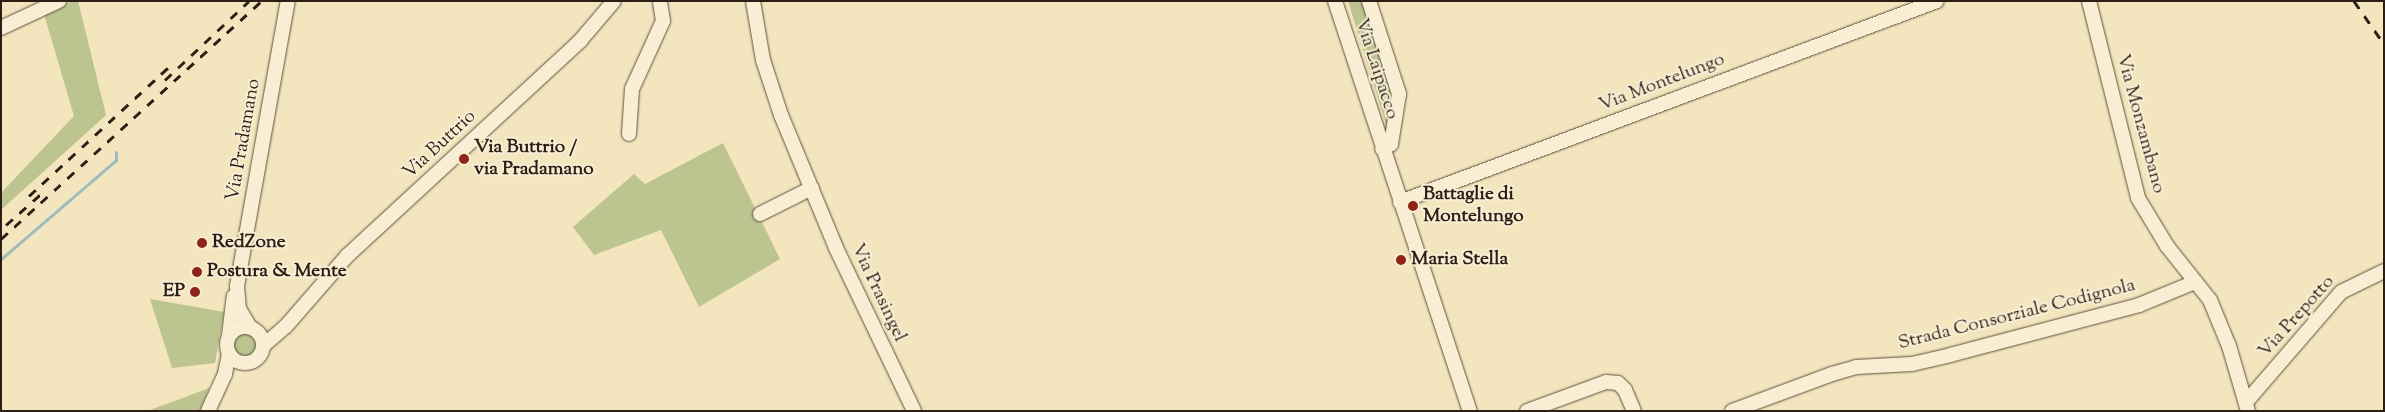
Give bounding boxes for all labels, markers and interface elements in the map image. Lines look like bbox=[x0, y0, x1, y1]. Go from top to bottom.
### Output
street label: Via Laipacco bbox=[1349, 16, 1403, 122]
street label: Via Montelungo bbox=[1596, 49, 1728, 117]
street label: Via Monzambano bbox=[2110, 52, 2170, 196]
street label: Via Pradamano bbox=[222, 77, 266, 203]
street label: Via Buttrio bbox=[399, 106, 481, 184]
place label: Via Buttrio / via Pradamano bbox=[474, 137, 594, 181]
marker: Via Buttrio / via Pradamano bbox=[458, 153, 470, 165]
place label: Battaglie di Montelungo bbox=[1423, 184, 1524, 228]
marker: Battaglie di Montelungo bbox=[1407, 200, 1419, 212]
place label: RedZone bbox=[212, 232, 286, 254]
marker: RedZone bbox=[196, 237, 208, 249]
street label: Via Prasingel bbox=[845, 240, 911, 346]
place label: Maria Stella bbox=[1411, 249, 1508, 271]
marker: Maria Stella bbox=[1395, 254, 1407, 266]
place label: Postura & Mente bbox=[207, 261, 347, 283]
marker: Postura & Mente bbox=[191, 266, 203, 278]
street label: Via Prepotto bbox=[2254, 271, 2340, 363]
street label: Strada Consorziale Codignola bbox=[1896, 274, 2138, 356]
place label: EP bbox=[163, 281, 185, 303]
marker: EP bbox=[189, 286, 201, 298]

